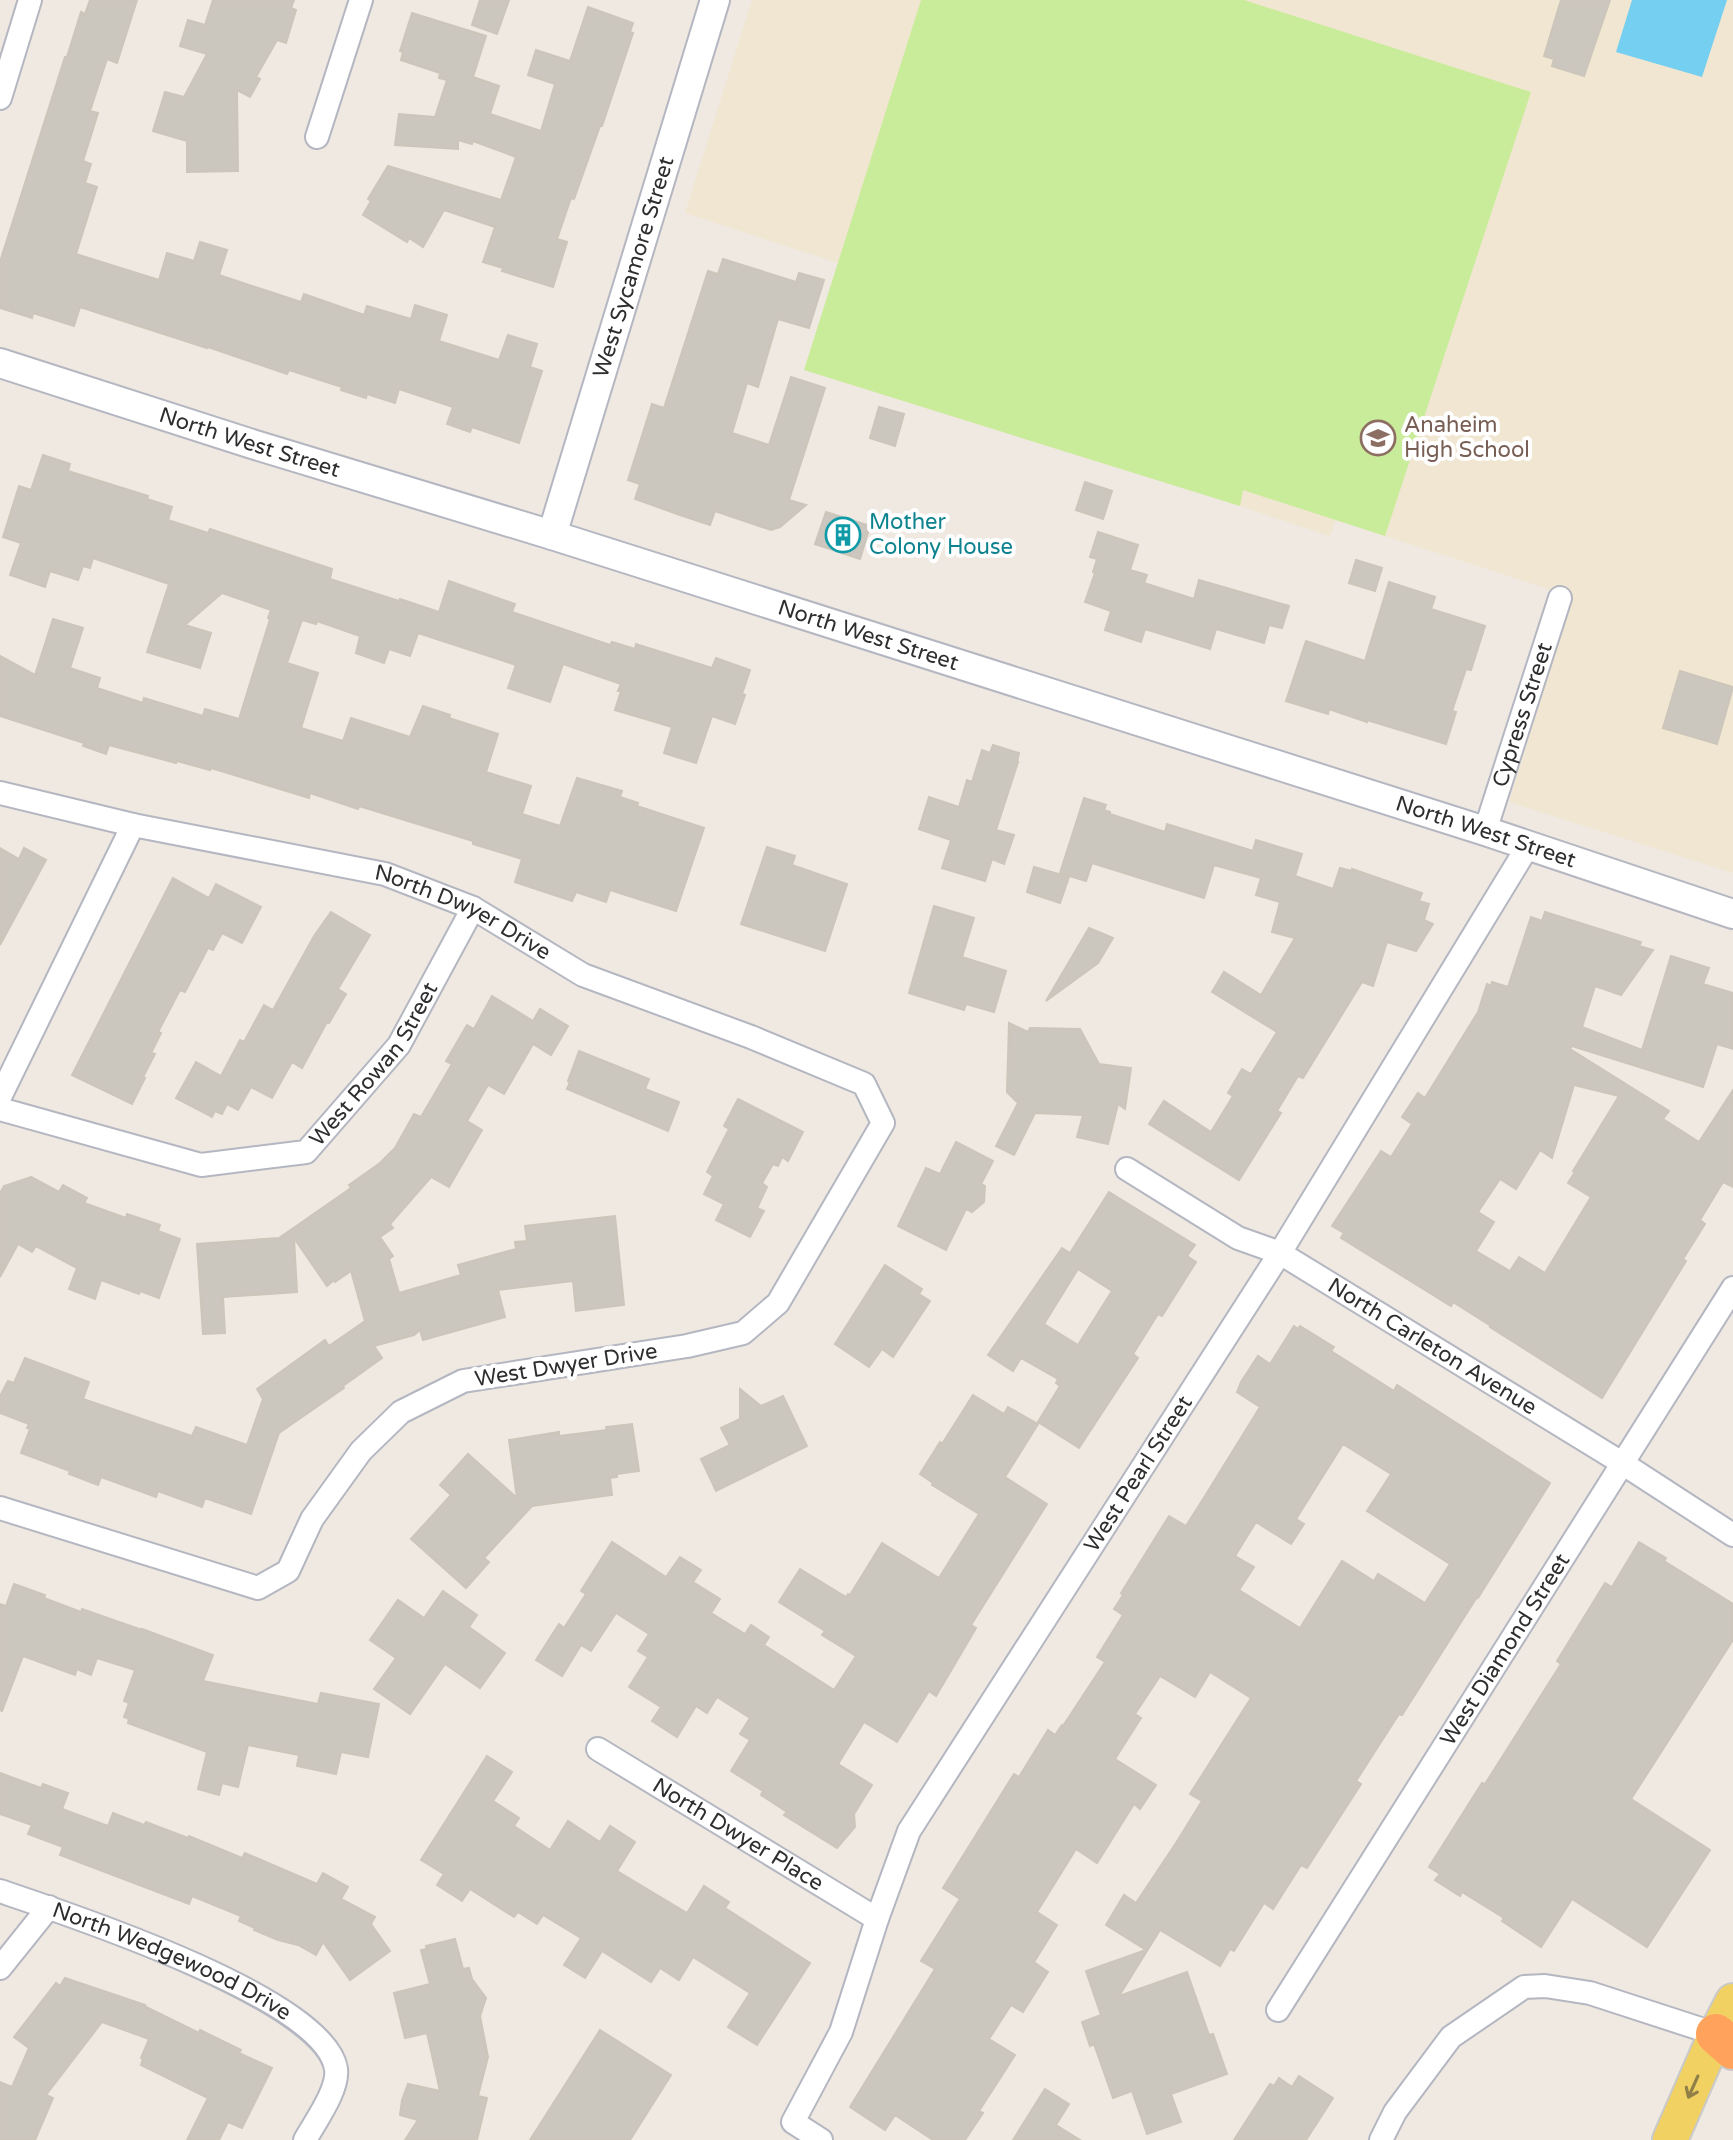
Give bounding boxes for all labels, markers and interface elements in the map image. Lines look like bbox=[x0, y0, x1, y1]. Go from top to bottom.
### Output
street label: West Sycamore Street bbox=[588, 153, 680, 381]
street label: North West Street bbox=[156, 402, 343, 483]
place label: Anaheim High School bbox=[1404, 412, 1530, 463]
school or university icon: Anaheim High School bbox=[1359, 419, 1397, 457]
place label: Mother Colony House bbox=[869, 509, 1013, 560]
building icon: Mother Colony House bbox=[824, 516, 862, 554]
street label: North West Street bbox=[775, 595, 962, 676]
street label: Cypress Street bbox=[1487, 639, 1558, 790]
street label: North West Street bbox=[1392, 790, 1579, 873]
street label: North Dwyer Drive bbox=[373, 859, 556, 965]
street label: West Rowan Street bbox=[304, 978, 443, 1151]
street label: North Carleton Avenue bbox=[1323, 1273, 1541, 1420]
street label: West Dwyer Drive bbox=[473, 1338, 659, 1392]
street label: West Pearl Street bbox=[1079, 1391, 1198, 1557]
street label: West Diamond Street bbox=[1435, 1549, 1575, 1750]
street label: North Dwyer Place bbox=[648, 1772, 828, 1896]
street label: North Wedgewood Drive bbox=[49, 1897, 296, 2026]
one-way arrow bbox=[1685, 2075, 1700, 2099]

